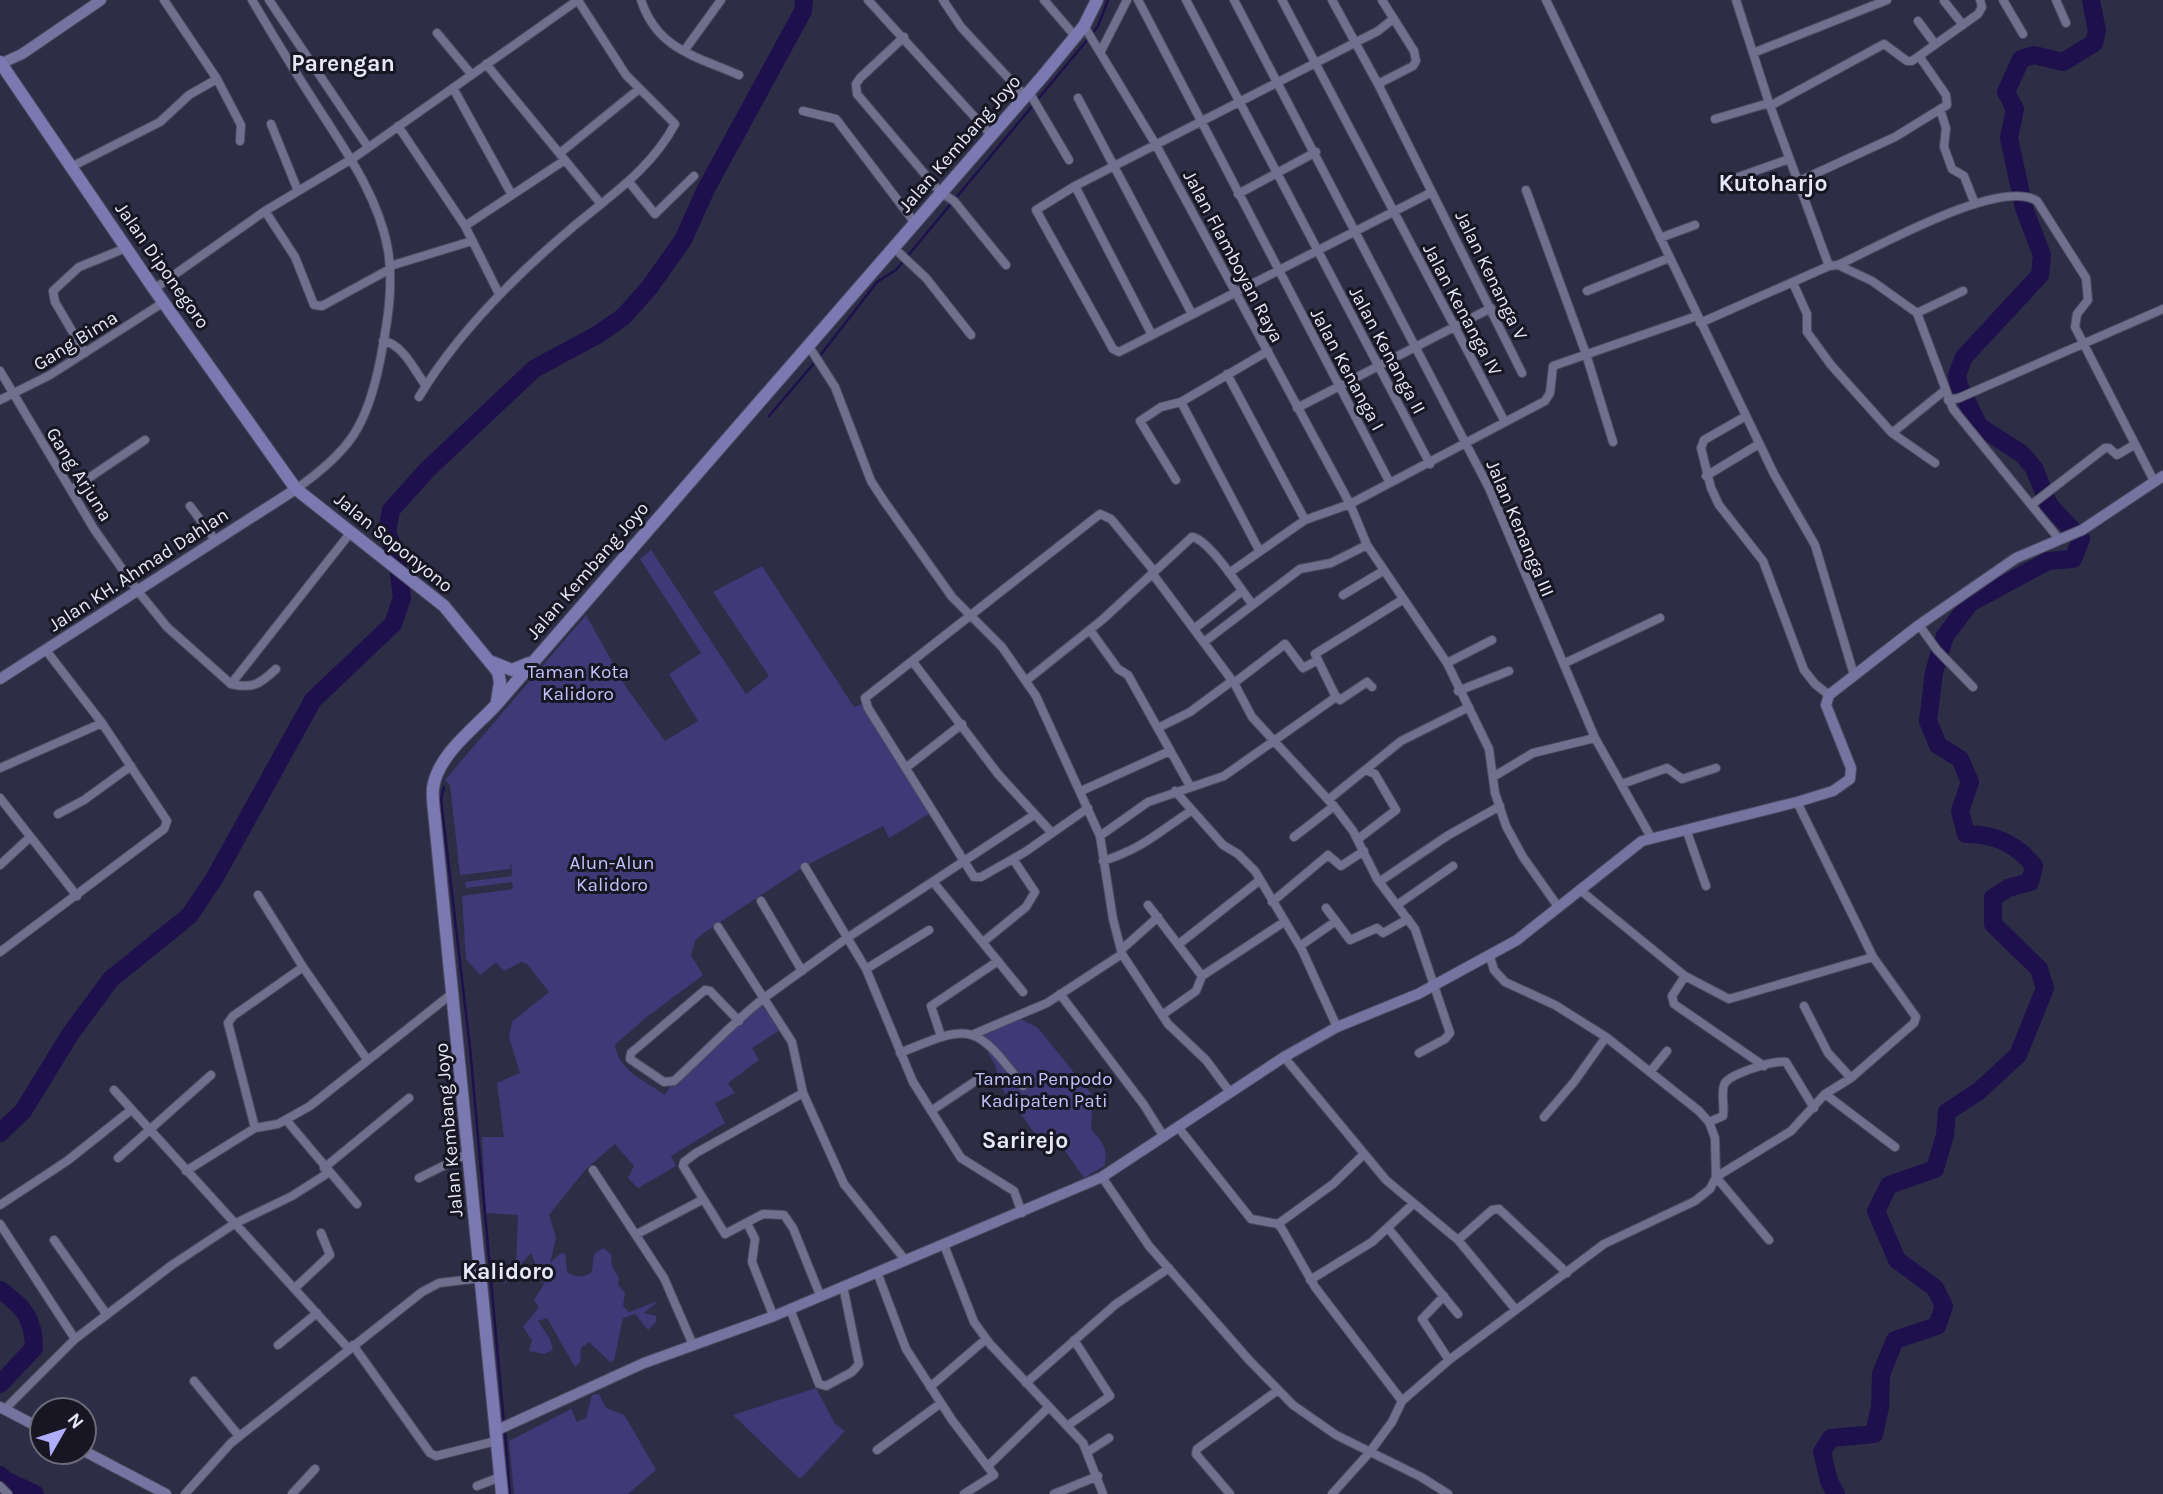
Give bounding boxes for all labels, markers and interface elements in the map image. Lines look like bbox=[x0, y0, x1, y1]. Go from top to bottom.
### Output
district label: Parengan bbox=[291, 50, 395, 77]
street label: Jalan Kembang Joyo bbox=[894, 71, 1025, 217]
street label: Jalan Flamboyan Raya bbox=[1178, 167, 1288, 346]
district label: Kutoharjo bbox=[1718, 170, 1828, 197]
street label: Jalan Diponegoro bbox=[110, 198, 214, 333]
street label: Jalan Kenanga V bbox=[1450, 207, 1532, 344]
street label: Jalan Kenanga IV bbox=[1418, 240, 1506, 379]
street label: Jalan Kenanga II bbox=[1345, 282, 1431, 418]
street label: Jalan Kenanga I bbox=[1306, 304, 1390, 434]
street label: Gang Bima bbox=[29, 306, 122, 375]
street label: Gang Arjuna bbox=[42, 424, 117, 526]
street label: Jalan Kenanga III bbox=[1481, 457, 1559, 600]
street label: Jalan Soponyono bbox=[330, 488, 457, 597]
street label: Jalan Kembang Joyo bbox=[522, 498, 653, 644]
street label: Jalan KH. Ahmad Dahlan bbox=[44, 503, 233, 636]
park label: Taman Kota Kalidoro bbox=[527, 661, 629, 705]
park label: Alun-Alun Kalidoro bbox=[569, 852, 655, 896]
street label: Jalan Kembang Joyo bbox=[430, 1042, 468, 1218]
park label: Taman Penpodo Kadipaten Pati bbox=[975, 1068, 1113, 1112]
district label: Sarirejo bbox=[982, 1127, 1068, 1154]
district label: Kalidoro bbox=[462, 1258, 554, 1285]
north arrow bbox=[28, 1396, 98, 1466]
text: N bbox=[63, 1409, 88, 1433]

